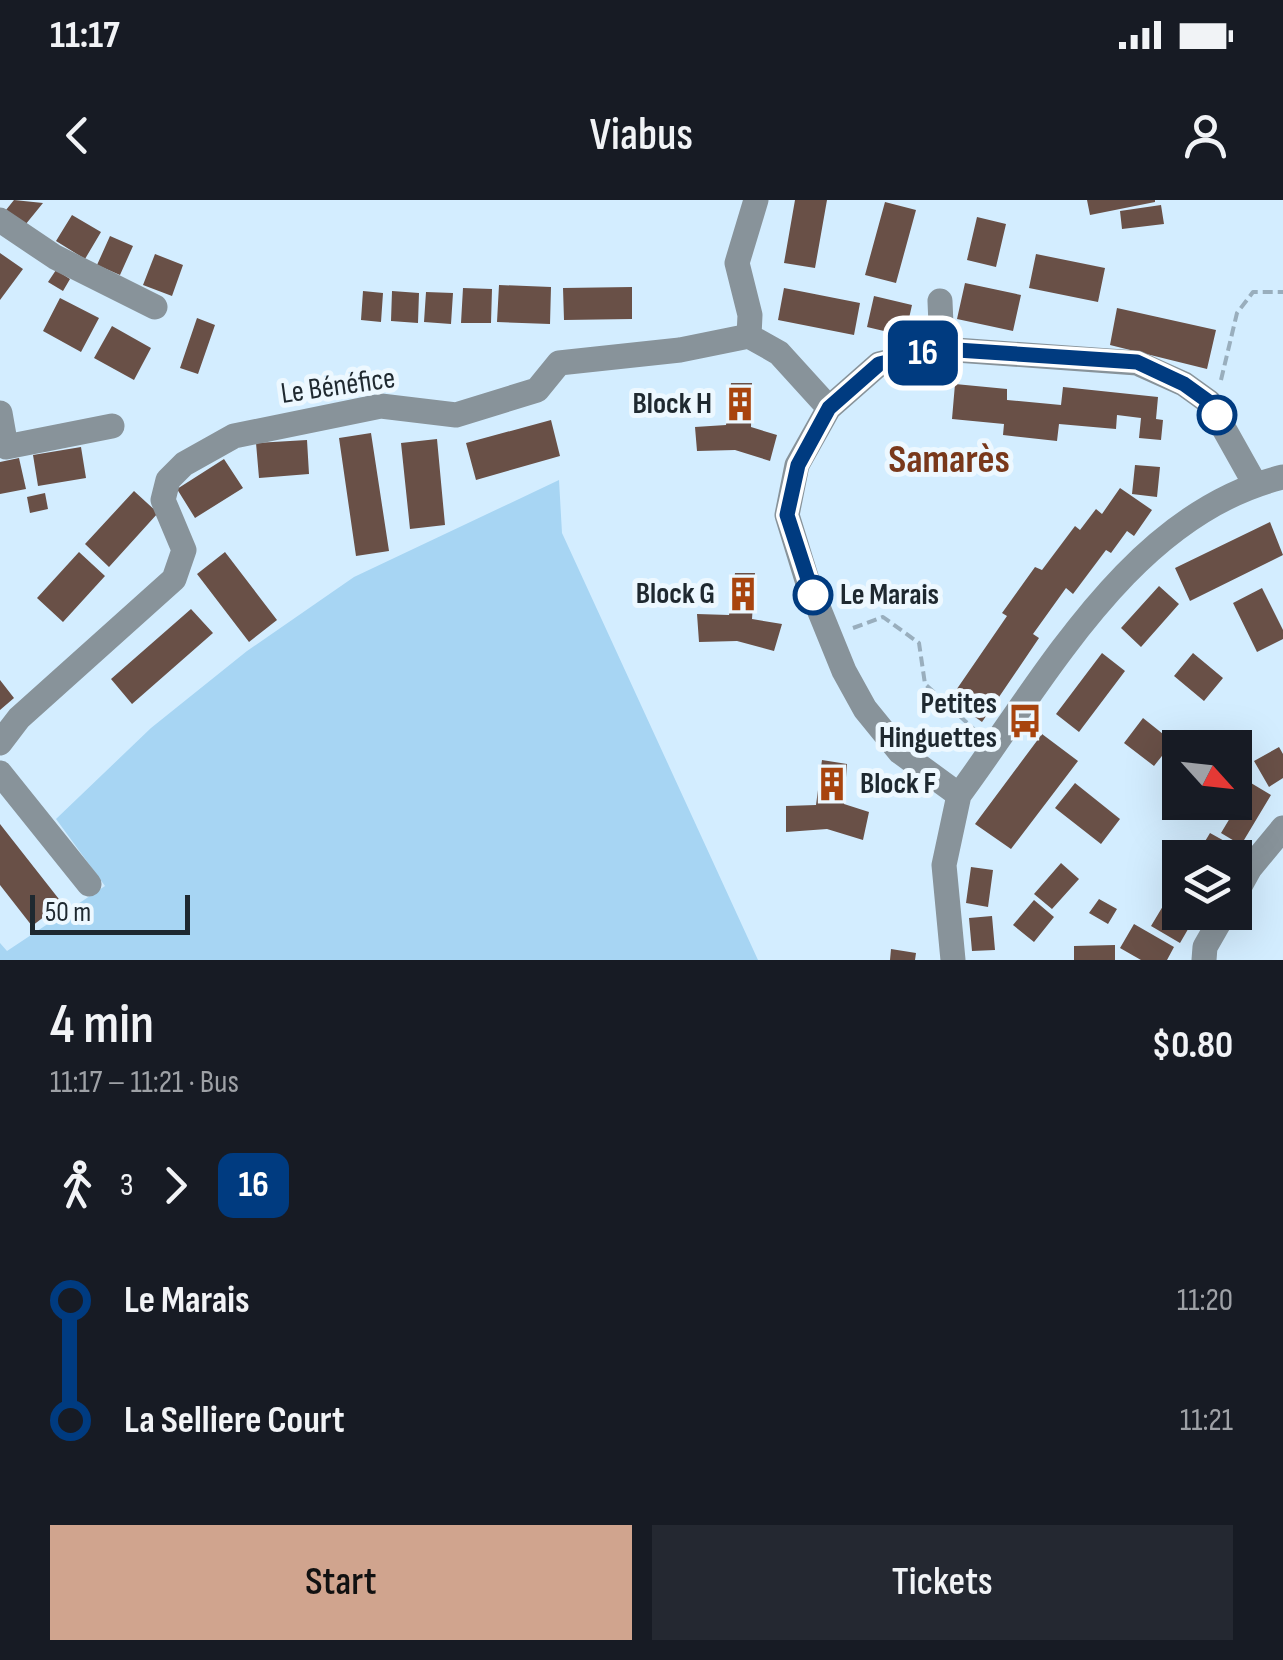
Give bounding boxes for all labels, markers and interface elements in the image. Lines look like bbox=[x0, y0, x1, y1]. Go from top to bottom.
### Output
text: 11:17 bbox=[50, 13, 119, 58]
icon: back bbox=[50, 108, 105, 163]
text: Viabus bbox=[590, 108, 693, 163]
icon: person bbox=[1178, 108, 1233, 163]
line badge: 16 bbox=[878, 320, 968, 386]
text: 16 bbox=[908, 332, 938, 375]
street label: Le Bénéfice bbox=[279, 360, 397, 412]
building icon: Block H bbox=[721, 385, 759, 423]
place label: Block H bbox=[633, 386, 712, 422]
unlabelled marker bbox=[1198, 396, 1236, 434]
district label: Samarès bbox=[888, 436, 1010, 484]
building icon: Block G bbox=[724, 575, 762, 613]
place label: Block G bbox=[636, 576, 715, 612]
marker: Le Marais bbox=[794, 576, 832, 614]
place label: Le Marais bbox=[840, 577, 939, 613]
place label: Petites Hinguettes bbox=[879, 686, 997, 756]
bus stop icon: Petites Hinguettes bbox=[1006, 702, 1044, 740]
north arrow bbox=[1162, 730, 1252, 820]
map controls bbox=[1162, 730, 1252, 930]
building icon: Block F bbox=[813, 765, 851, 803]
place label: Block F bbox=[860, 766, 936, 802]
button: layers bbox=[1162, 840, 1252, 930]
scale bar bbox=[30, 890, 190, 934]
text: 50 m bbox=[45, 896, 91, 929]
text: 4 min bbox=[50, 992, 154, 1059]
text: $0.80 bbox=[1152, 1023, 1233, 1068]
text: 11:17 – 11:21 · Bus bbox=[50, 1063, 239, 1102]
icon: walk bbox=[50, 1158, 105, 1213]
icon: forward bbox=[148, 1158, 203, 1213]
text: 16 bbox=[238, 1164, 269, 1207]
text: 3 bbox=[120, 1166, 133, 1205]
text: Le Marais bbox=[124, 1278, 250, 1323]
text: 11:20 bbox=[1177, 1281, 1233, 1320]
text: La Selliere Court bbox=[124, 1398, 345, 1443]
text: 11:21 bbox=[1180, 1401, 1233, 1440]
button: Start bbox=[50, 1525, 632, 1640]
button: Tickets bbox=[652, 1525, 1233, 1640]

